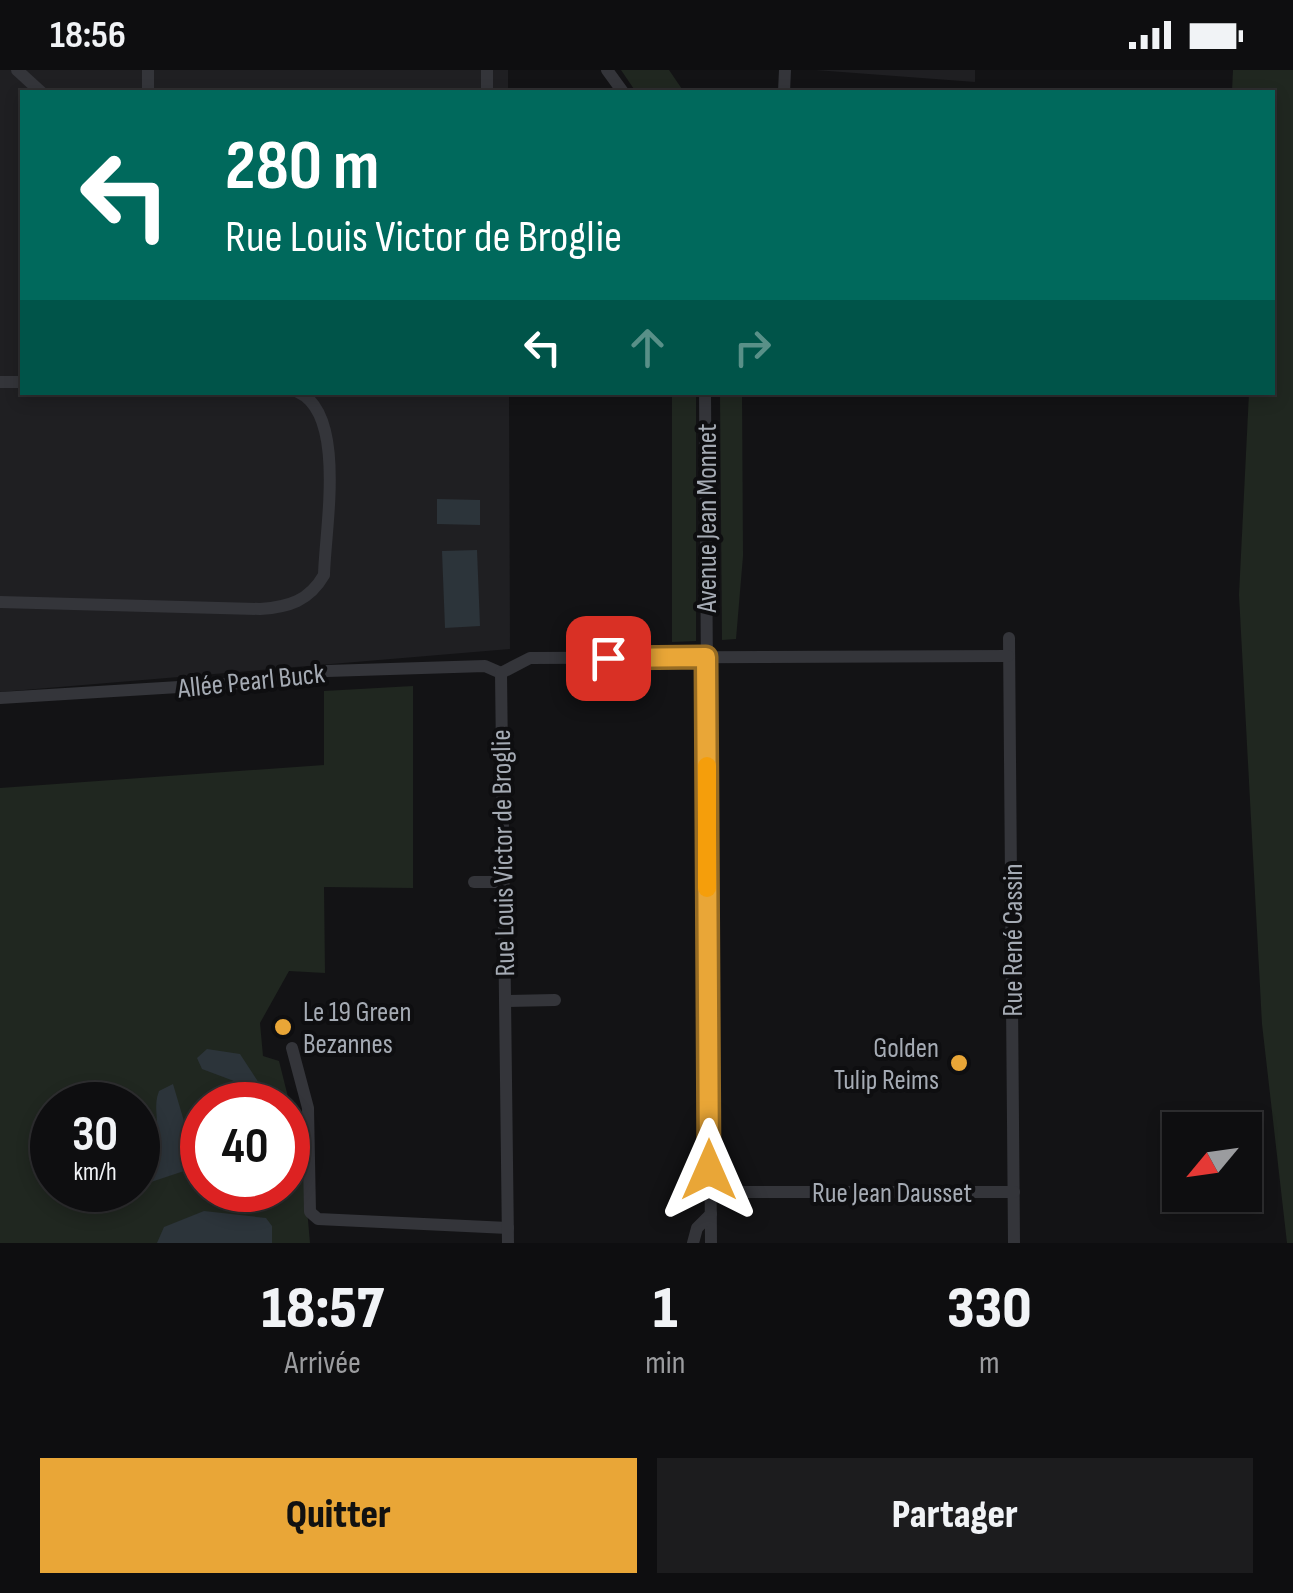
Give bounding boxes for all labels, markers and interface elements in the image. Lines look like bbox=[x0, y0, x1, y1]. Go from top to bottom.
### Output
text: 18:56 bbox=[50, 13, 126, 58]
text: 280 m bbox=[225, 125, 379, 209]
icon: left bbox=[60, 130, 190, 260]
text: Rue Louis Victor de Broglie bbox=[225, 210, 622, 265]
icon: left bbox=[515, 320, 570, 375]
icon: ahead bbox=[620, 320, 675, 375]
icon: right bbox=[725, 320, 780, 375]
street label: Avenue Jean Monnet bbox=[691, 423, 724, 614]
pin bbox=[566, 616, 651, 701]
icon: arrive bbox=[581, 631, 636, 686]
street label: Allée Pearl Buck bbox=[175, 657, 326, 706]
street label: Rue Louis Victor de Broglie bbox=[485, 729, 522, 977]
street label: Rue René Cassin bbox=[997, 864, 1030, 1016]
place label: Le 19 Green Bezannes bbox=[303, 996, 412, 1061]
marker: Le 19 Green Bezannes bbox=[272, 1016, 294, 1038]
place label: Golden Tulip Reims bbox=[834, 1032, 939, 1097]
marker: Golden Tulip Reims bbox=[948, 1052, 970, 1074]
speed limit sign: 40 bbox=[180, 1082, 310, 1212]
text: 30 bbox=[72, 1105, 118, 1165]
north arrow bbox=[1162, 1112, 1262, 1212]
map controls bbox=[1162, 1112, 1262, 1212]
position arrow bbox=[657, 1118, 761, 1222]
text: km/h bbox=[73, 1157, 117, 1188]
street label: Rue Jean Dausset bbox=[812, 1177, 972, 1210]
text: 18:57 bbox=[261, 1273, 384, 1345]
text: 1 bbox=[653, 1273, 678, 1345]
text: 330 bbox=[947, 1273, 1032, 1345]
text: Arrivée bbox=[284, 1344, 361, 1383]
text: min bbox=[645, 1344, 686, 1383]
text: m bbox=[979, 1344, 1000, 1383]
button: Quitter bbox=[40, 1458, 637, 1573]
button: Partager bbox=[657, 1458, 1253, 1573]

